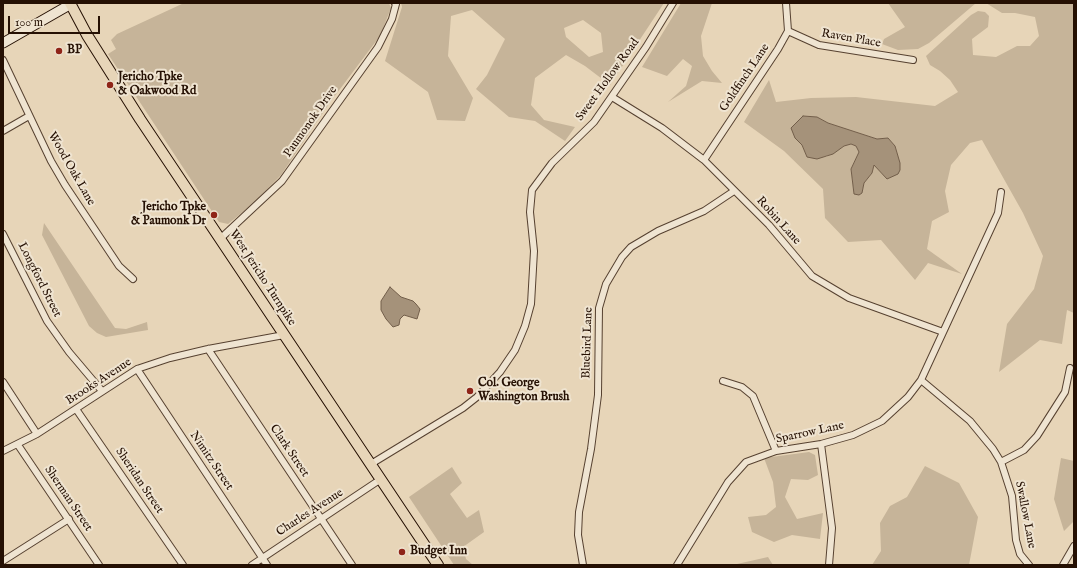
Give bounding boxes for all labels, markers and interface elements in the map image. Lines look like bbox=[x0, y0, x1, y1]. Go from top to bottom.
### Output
scale bar bbox=[10, 8, 102, 34]
text: 100 m bbox=[15, 15, 43, 30]
street label: Raven Place bbox=[820, 27, 882, 51]
street label: Sweet Hollow Road bbox=[573, 36, 643, 124]
street label: Goldfinch Lane bbox=[717, 41, 773, 115]
place label: BP bbox=[67, 44, 82, 58]
marker: BP bbox=[54, 46, 64, 56]
place label: Jericho Tpke & Oakwood Rd bbox=[118, 71, 196, 99]
marker: Jericho Tpke & Oakwood Rd bbox=[105, 80, 115, 90]
street label: Paumonok Drive bbox=[281, 84, 341, 160]
street label: Wood Oak Lane bbox=[44, 130, 98, 208]
street label: Robin Lane bbox=[753, 194, 803, 248]
place label: Jericho Tpke & Paumonk Dr bbox=[131, 201, 206, 229]
marker: Jericho Tpke & Paumonk Dr bbox=[209, 210, 219, 220]
street label: West Jericho Turnpike bbox=[226, 227, 298, 329]
street label: Longford Street bbox=[14, 240, 64, 320]
street label: Bluebird Lane bbox=[580, 307, 596, 379]
street label: Brooks Avenue bbox=[64, 355, 134, 409]
place label: Col. George Washington Brush bbox=[478, 377, 569, 405]
marker: Col. George Washington Brush bbox=[465, 386, 475, 396]
street label: Sparrow Lane bbox=[775, 419, 845, 447]
street label: Clark Street bbox=[266, 422, 312, 480]
street label: Nimitz Street bbox=[186, 429, 236, 493]
street label: Sheridan Street bbox=[112, 445, 166, 517]
street label: Sherman Street bbox=[41, 464, 95, 534]
street label: Swallow Lane bbox=[1011, 480, 1039, 550]
street label: Charles Avenue bbox=[274, 486, 346, 540]
place label: Budget Inn bbox=[410, 545, 467, 559]
marker: Budget Inn bbox=[397, 547, 407, 557]

